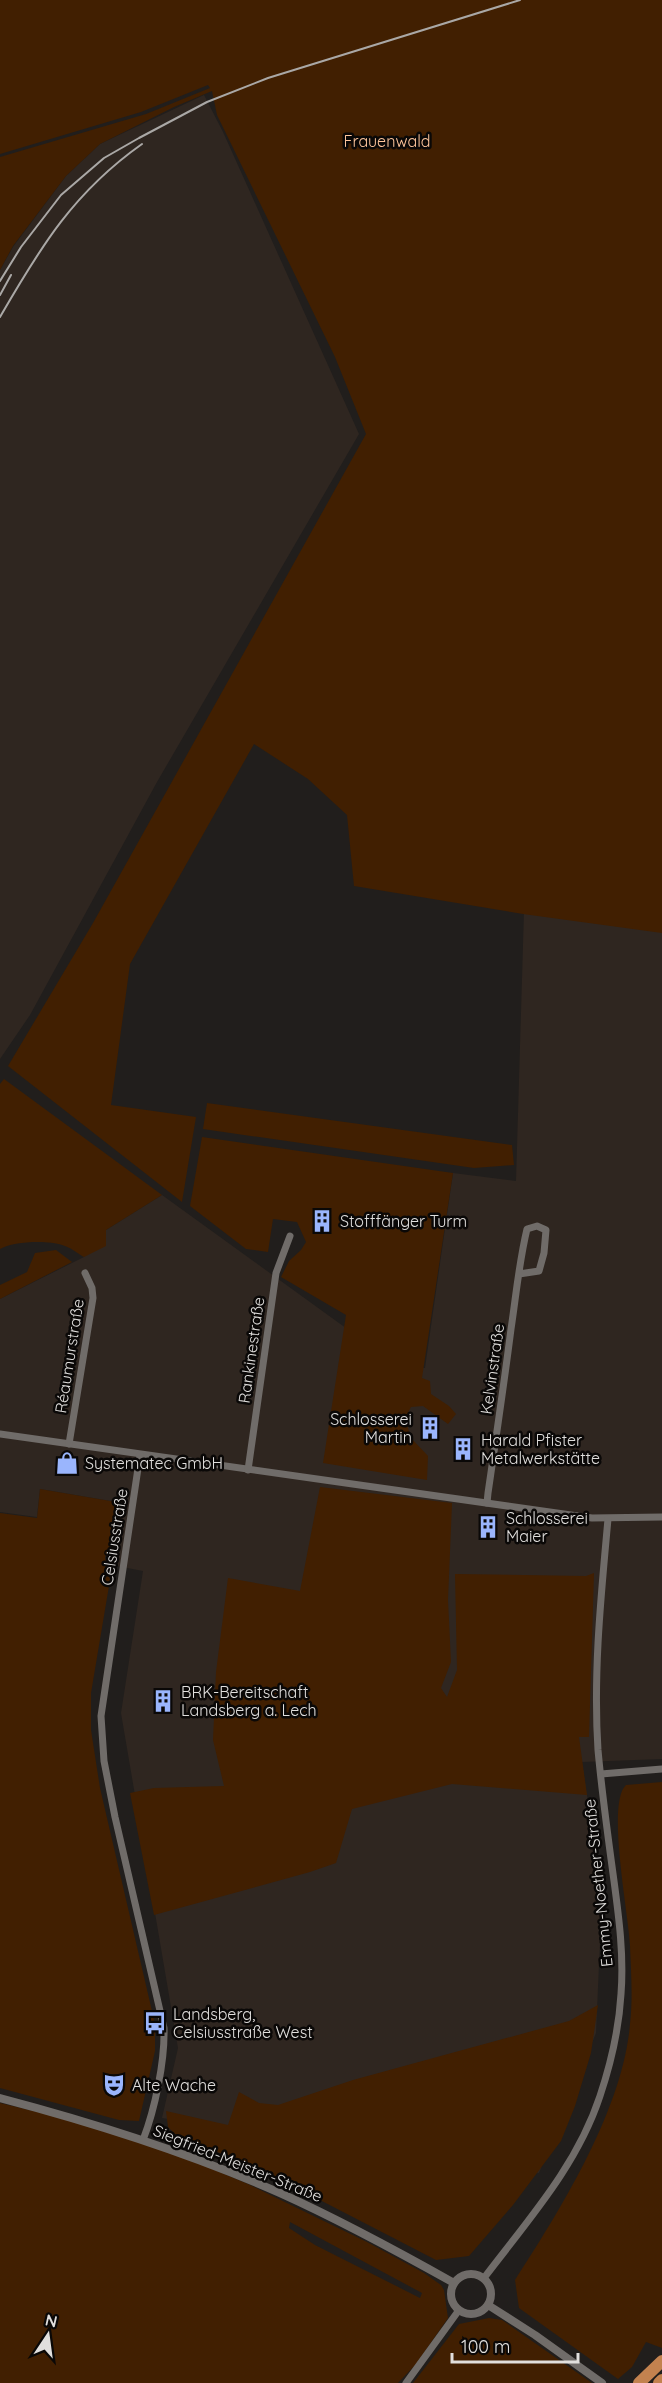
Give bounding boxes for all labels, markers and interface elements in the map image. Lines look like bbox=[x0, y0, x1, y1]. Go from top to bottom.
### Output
park label: Frauenwald bbox=[344, 131, 430, 151]
building icon: Stofffänger Turm bbox=[309, 1208, 335, 1234]
place label: Stofffänger Turm bbox=[340, 1211, 467, 1231]
street label: Rankinestraße bbox=[234, 1295, 268, 1405]
street label: Réaumurstraße bbox=[50, 1297, 88, 1415]
street label: Kelvinstraße bbox=[476, 1322, 508, 1416]
place label: Schlosserei Martin bbox=[330, 1409, 412, 1447]
building icon: Schlosserei Martin bbox=[417, 1415, 443, 1441]
place label: Harald Pfister Metalwerkstätte bbox=[481, 1430, 600, 1468]
building icon: Harald Pfister Metalwerkstätte bbox=[450, 1436, 476, 1462]
shop icon: Systematec GmbH bbox=[54, 1450, 80, 1476]
place label: Systematec GmbH bbox=[85, 1453, 223, 1473]
street label: Celsiusstraße bbox=[96, 1487, 132, 1587]
place label: Schlosserei Maier bbox=[506, 1508, 588, 1546]
building icon: Schlosserei Maier bbox=[475, 1514, 501, 1540]
place label: BRK-Bereitschaft Landsberg a. Lech bbox=[181, 1682, 317, 1720]
building icon: BRK-Bereitschaft Landsberg a. Lech bbox=[150, 1688, 176, 1714]
street label: Emmy-Noether-Straße bbox=[579, 1798, 617, 1968]
place label: Landsberg, Celsiusstraße West bbox=[173, 2004, 313, 2042]
bus stop icon: Landsberg, Celsiusstraße West bbox=[142, 2010, 168, 2036]
theatre icon: Alte Wache bbox=[101, 2072, 127, 2098]
place label: Alte Wache bbox=[132, 2075, 216, 2095]
street label: Siegfried-Meister-Straße bbox=[151, 2120, 325, 2206]
north arrow bbox=[18, 2305, 78, 2365]
text: N bbox=[43, 2309, 59, 2331]
scale bar bbox=[452, 2326, 578, 2364]
text: 100 m bbox=[461, 2335, 510, 2358]

